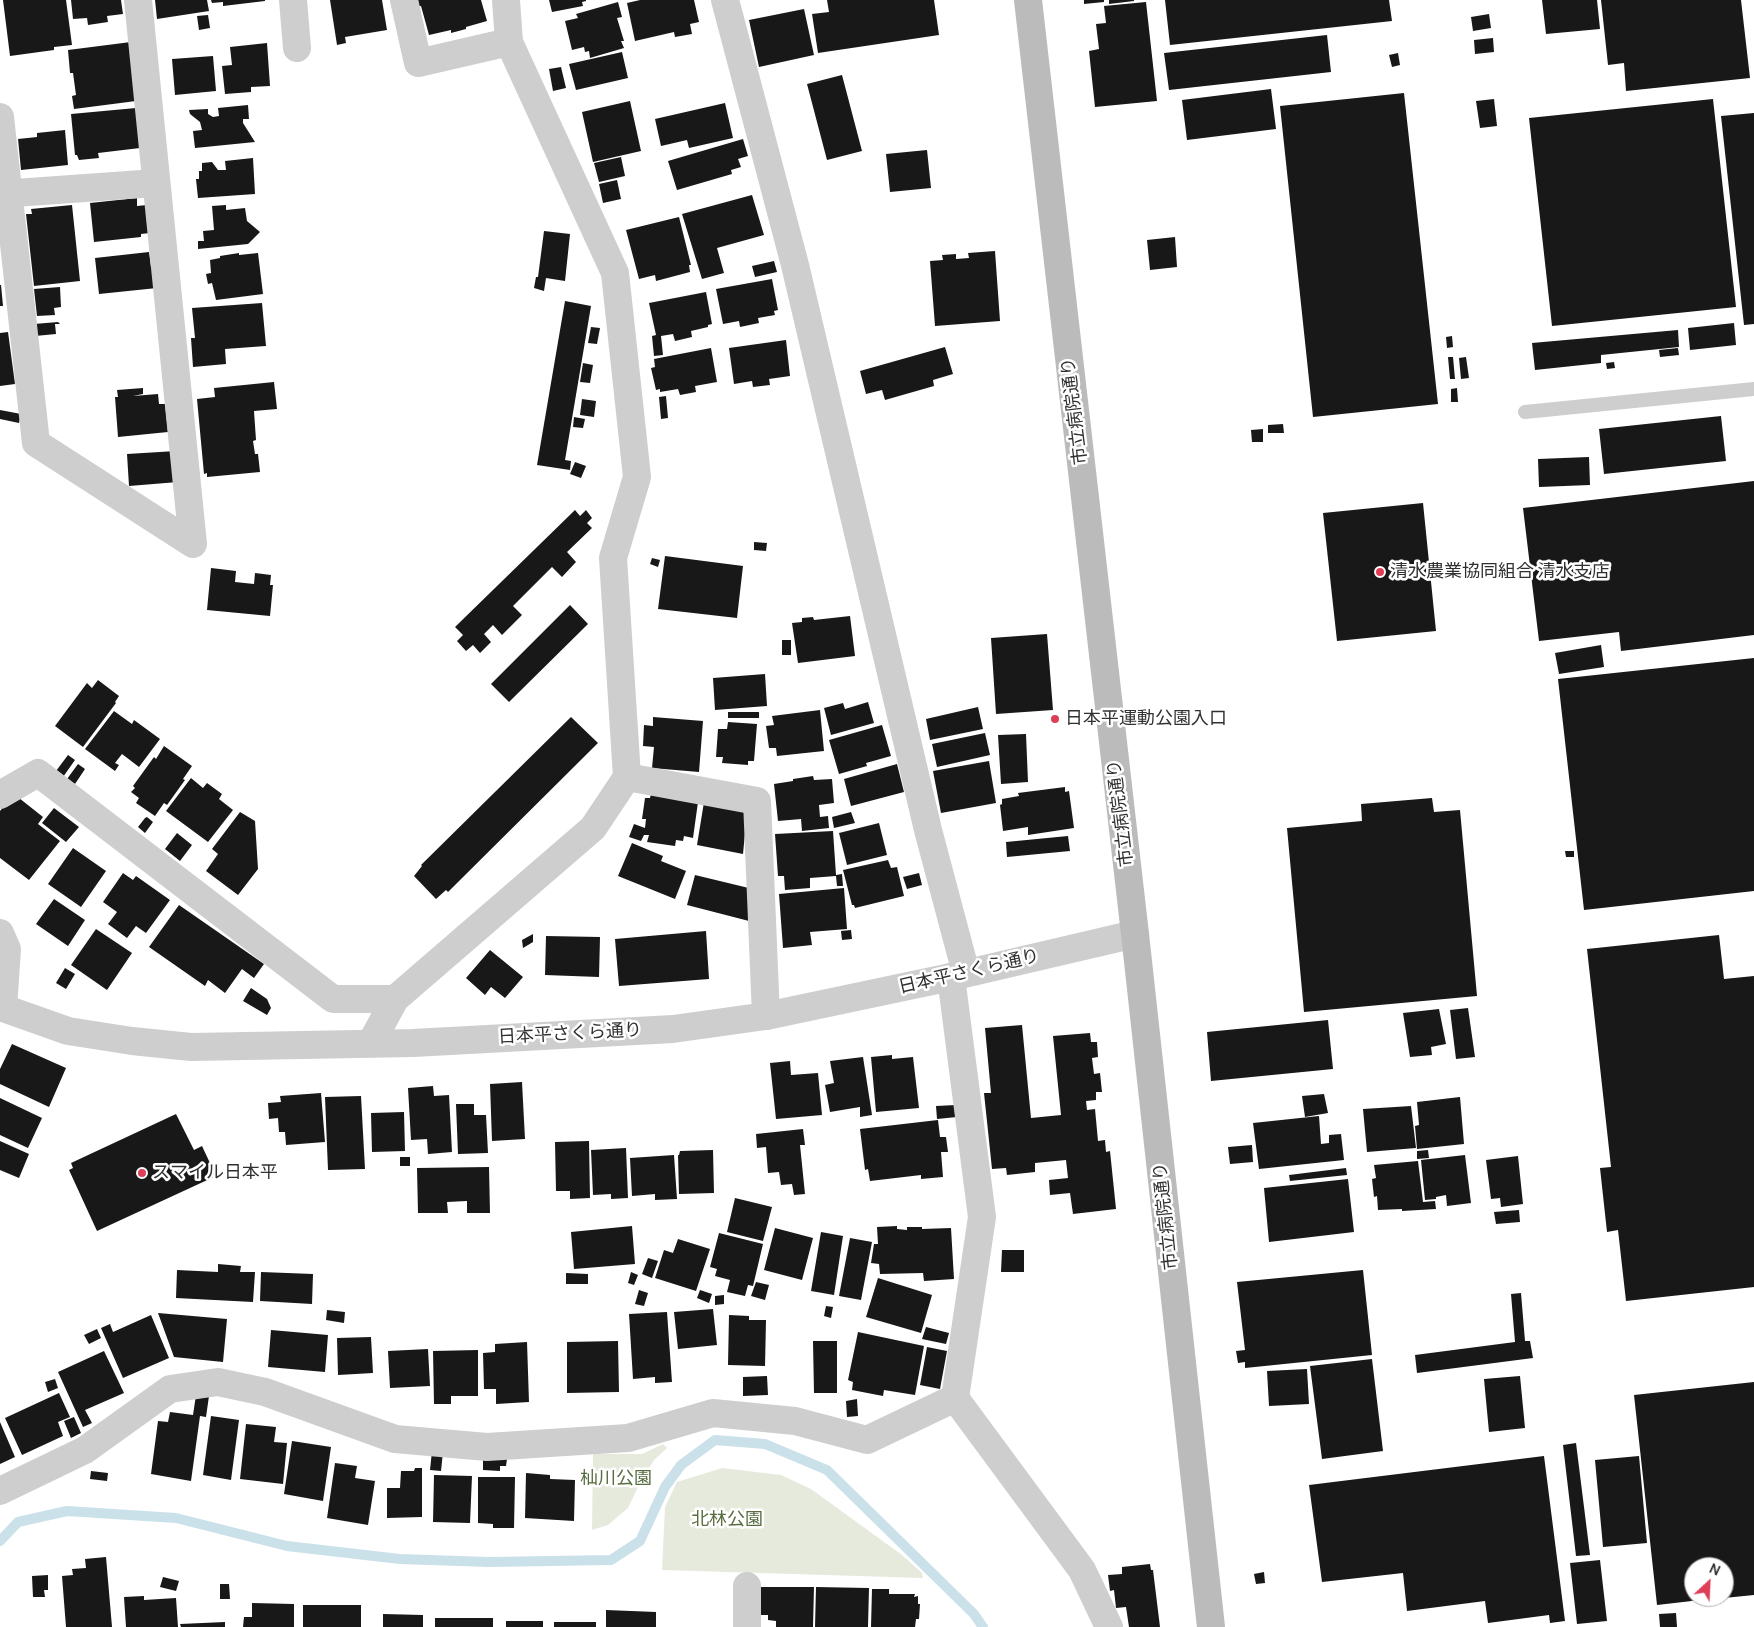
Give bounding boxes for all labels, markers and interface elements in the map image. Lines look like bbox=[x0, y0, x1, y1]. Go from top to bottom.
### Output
street label: 市立病院通り bbox=[1058, 356, 1092, 466]
place label: 清水農業協同組合 清水支店 bbox=[1390, 561, 1610, 583]
marker: 清水農業協同組合 清水支店 bbox=[1374, 566, 1386, 578]
place label: 日本平運動公園入口 bbox=[1065, 708, 1227, 730]
marker: 日本平運動公園入口 bbox=[1049, 713, 1061, 725]
street label: 市立病院通り bbox=[1104, 758, 1138, 868]
street label: 日本平さくら通り bbox=[896, 945, 1042, 999]
street label: 日本平さくら通り bbox=[498, 1019, 642, 1049]
street label: 市立病院通り bbox=[1150, 1161, 1182, 1271]
place label: スマイル日本平 bbox=[152, 1162, 278, 1184]
marker: スマイル日本平 bbox=[136, 1167, 148, 1179]
park label: 杣川公園 bbox=[580, 1468, 652, 1490]
park label: 北林公園 bbox=[691, 1509, 763, 1531]
north arrow bbox=[1684, 1557, 1734, 1607]
text: N bbox=[1707, 1558, 1724, 1580]

